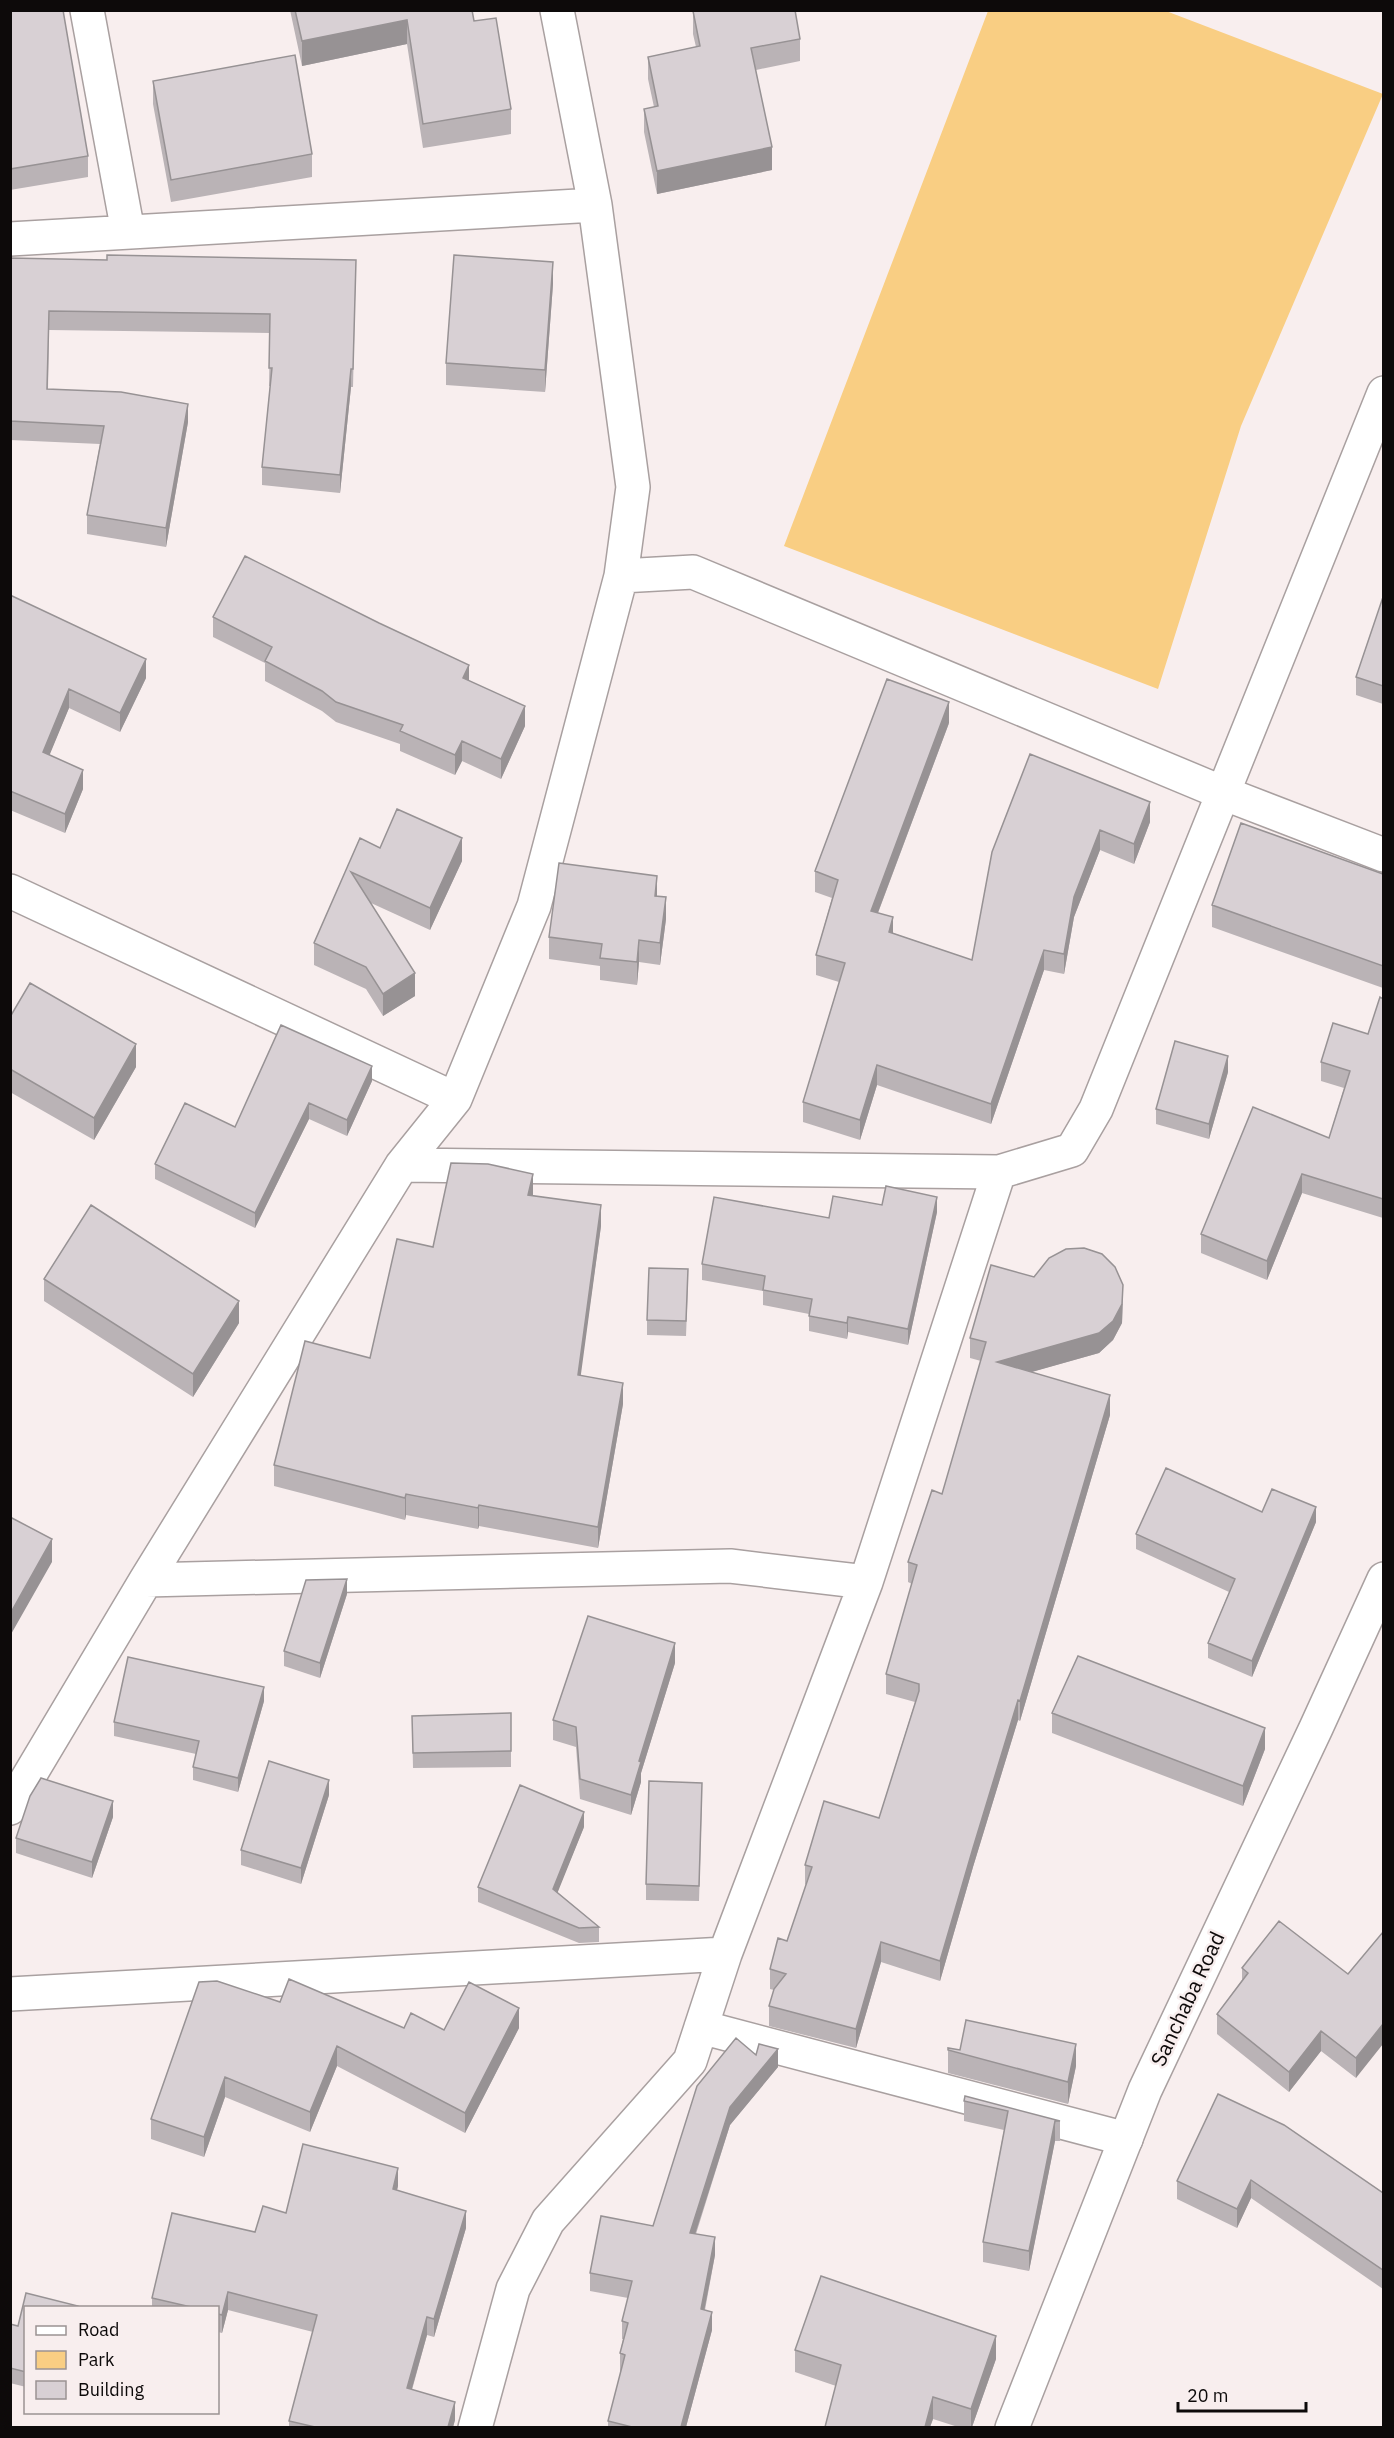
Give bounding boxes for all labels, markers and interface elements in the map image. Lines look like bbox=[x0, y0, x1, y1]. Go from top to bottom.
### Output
street label: Sanchaba Road bbox=[1144, 1927, 1231, 2071]
legend bbox=[24, 2306, 219, 2414]
text: Road bbox=[78, 2318, 119, 2341]
text: Park bbox=[78, 2348, 115, 2371]
scale bar bbox=[1178, 2375, 1306, 2413]
text: Building bbox=[78, 2378, 145, 2401]
text: 20 m bbox=[1187, 2384, 1229, 2407]

